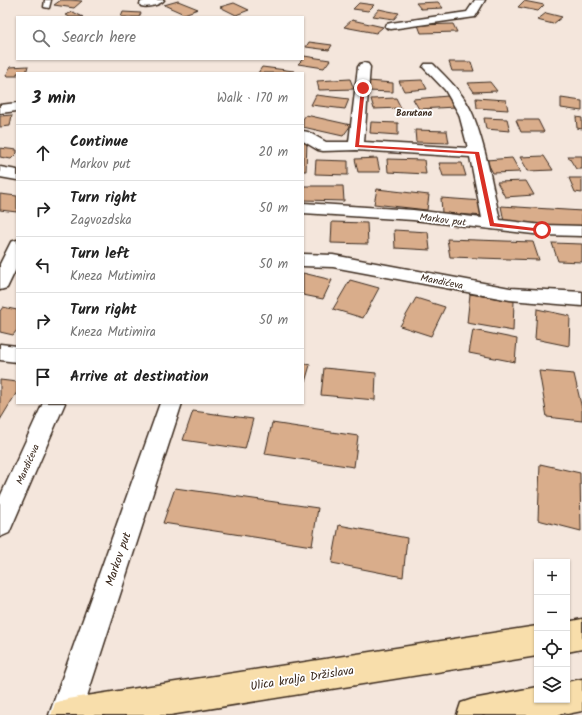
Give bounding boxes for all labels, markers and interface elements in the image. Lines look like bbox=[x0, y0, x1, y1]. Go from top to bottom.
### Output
search box bbox=[16, 16, 304, 60]
text: Search here bbox=[62, 26, 136, 50]
icon: search bbox=[30, 27, 52, 49]
route end bbox=[354, 79, 372, 97]
text: 3 min bbox=[32, 85, 76, 112]
text: Walk · 170 m bbox=[217, 88, 288, 109]
district label: Barutana bbox=[396, 106, 432, 121]
text: Continue bbox=[70, 130, 128, 154]
icon: ahead bbox=[32, 142, 54, 164]
text: 20 m bbox=[258, 142, 288, 163]
text: Markov put bbox=[70, 154, 131, 175]
text: Turn right bbox=[70, 186, 137, 210]
icon: right bbox=[32, 198, 54, 220]
text: 50 m bbox=[259, 198, 288, 219]
street label: Markov put bbox=[419, 209, 467, 231]
text: Zagvozdska bbox=[70, 210, 132, 231]
route start bbox=[533, 221, 551, 239]
text: Turn left bbox=[70, 242, 130, 266]
icon: left bbox=[32, 254, 54, 276]
text: 50 m bbox=[259, 254, 288, 275]
text: Kneza Mutimira bbox=[70, 266, 156, 287]
street label: Mandićeva bbox=[419, 270, 465, 294]
text: Turn right bbox=[70, 298, 137, 322]
icon: right bbox=[32, 310, 54, 332]
text: 50 m bbox=[259, 310, 288, 331]
text: Kneza Mutimira bbox=[70, 322, 156, 343]
text: Arrive at destination bbox=[70, 365, 209, 389]
icon: arrive bbox=[32, 366, 54, 388]
street label: Mandićeva bbox=[12, 441, 44, 487]
street label: Markov put bbox=[100, 529, 137, 589]
map controls bbox=[534, 559, 570, 703]
button: + bbox=[534, 559, 570, 595]
button: − bbox=[534, 595, 570, 631]
button: locate bbox=[534, 631, 570, 667]
street label: Ulica kralja Držislava bbox=[249, 661, 356, 696]
button: layers bbox=[534, 667, 570, 703]

